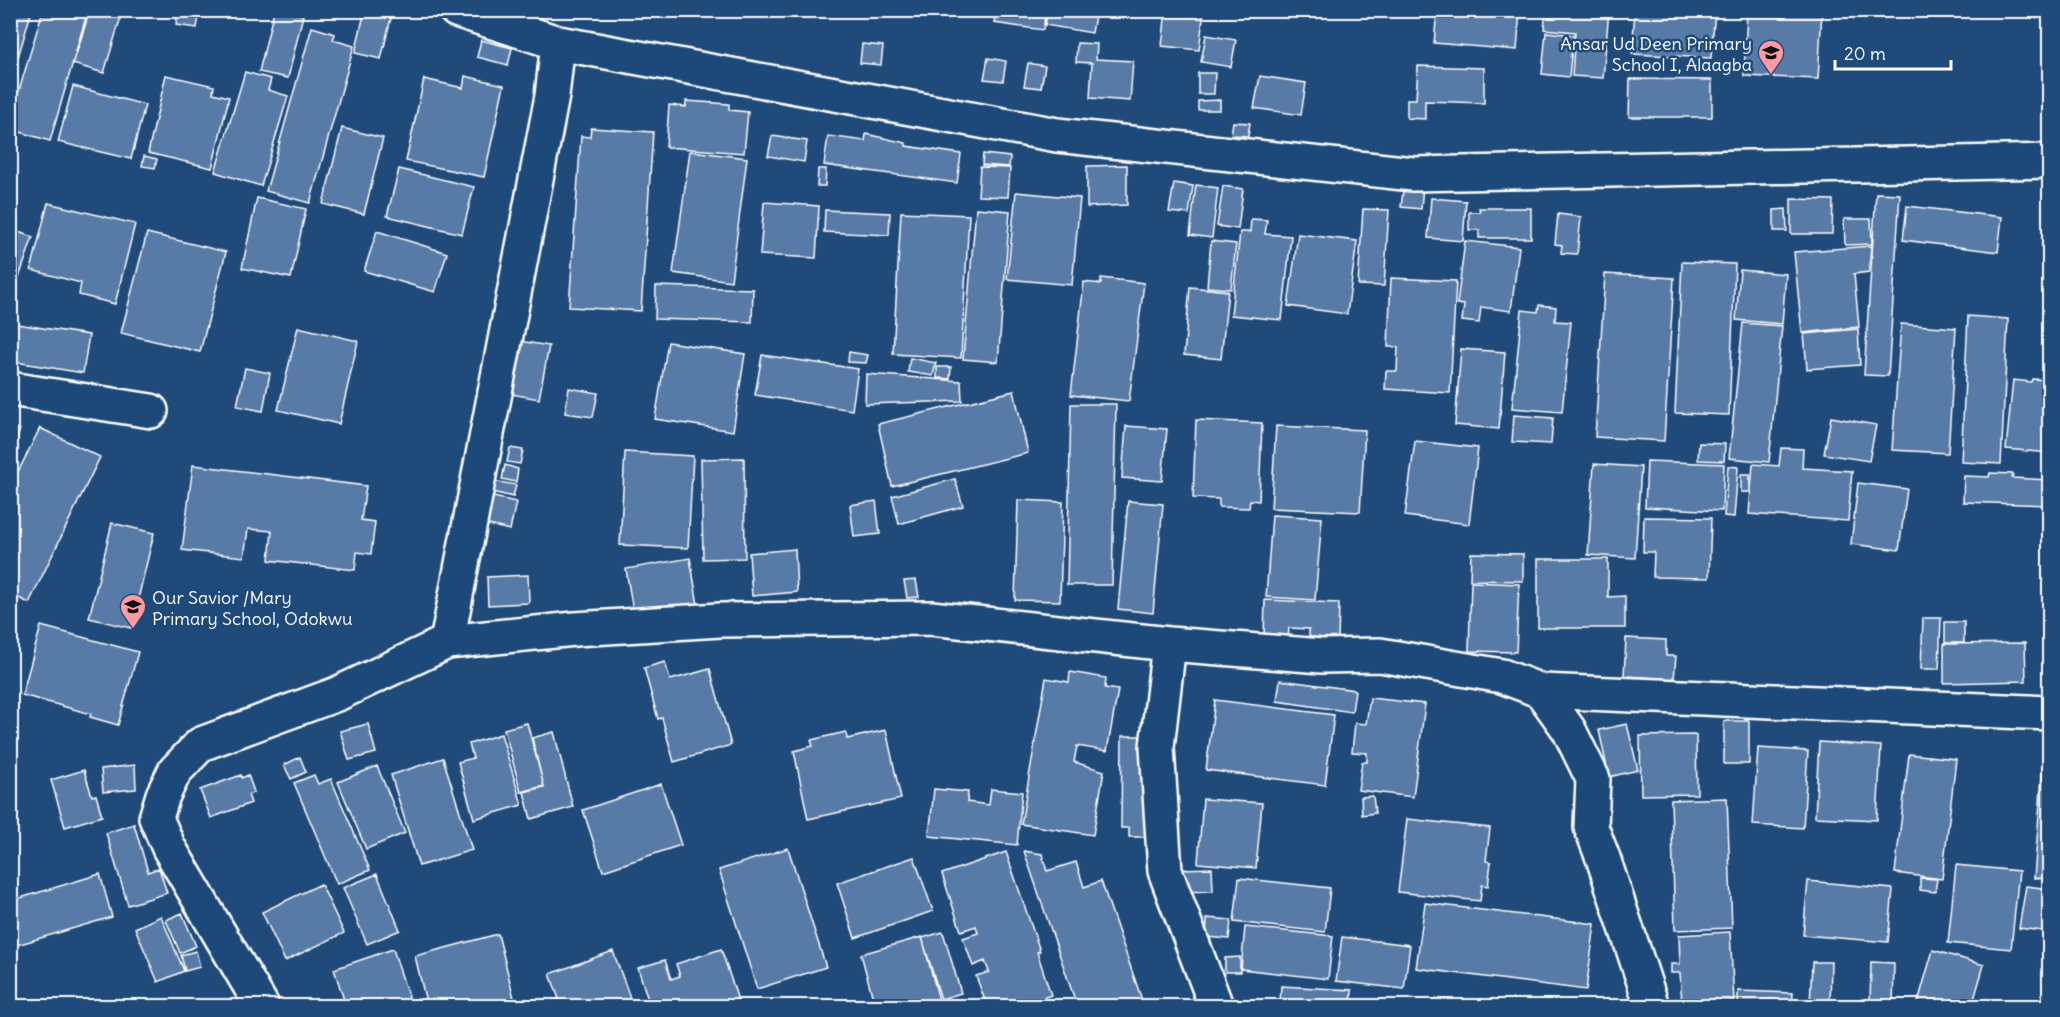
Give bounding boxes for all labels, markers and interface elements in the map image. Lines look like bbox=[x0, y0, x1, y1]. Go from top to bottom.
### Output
place label: Ansar Ud Deen Primary School I, Alaagba bbox=[1560, 32, 1752, 76]
scale bar bbox=[1835, 33, 1950, 71]
school or university icon: Ansar Ud Deen Primary School I, Alaagba bbox=[1756, 38, 1786, 76]
text: 20 m bbox=[1844, 42, 1886, 65]
place label: Our Savior /Mary Primary School, Odokwu bbox=[152, 586, 352, 630]
school or university icon: Our Savior /Mary Primary School, Odokwu bbox=[118, 592, 148, 630]

